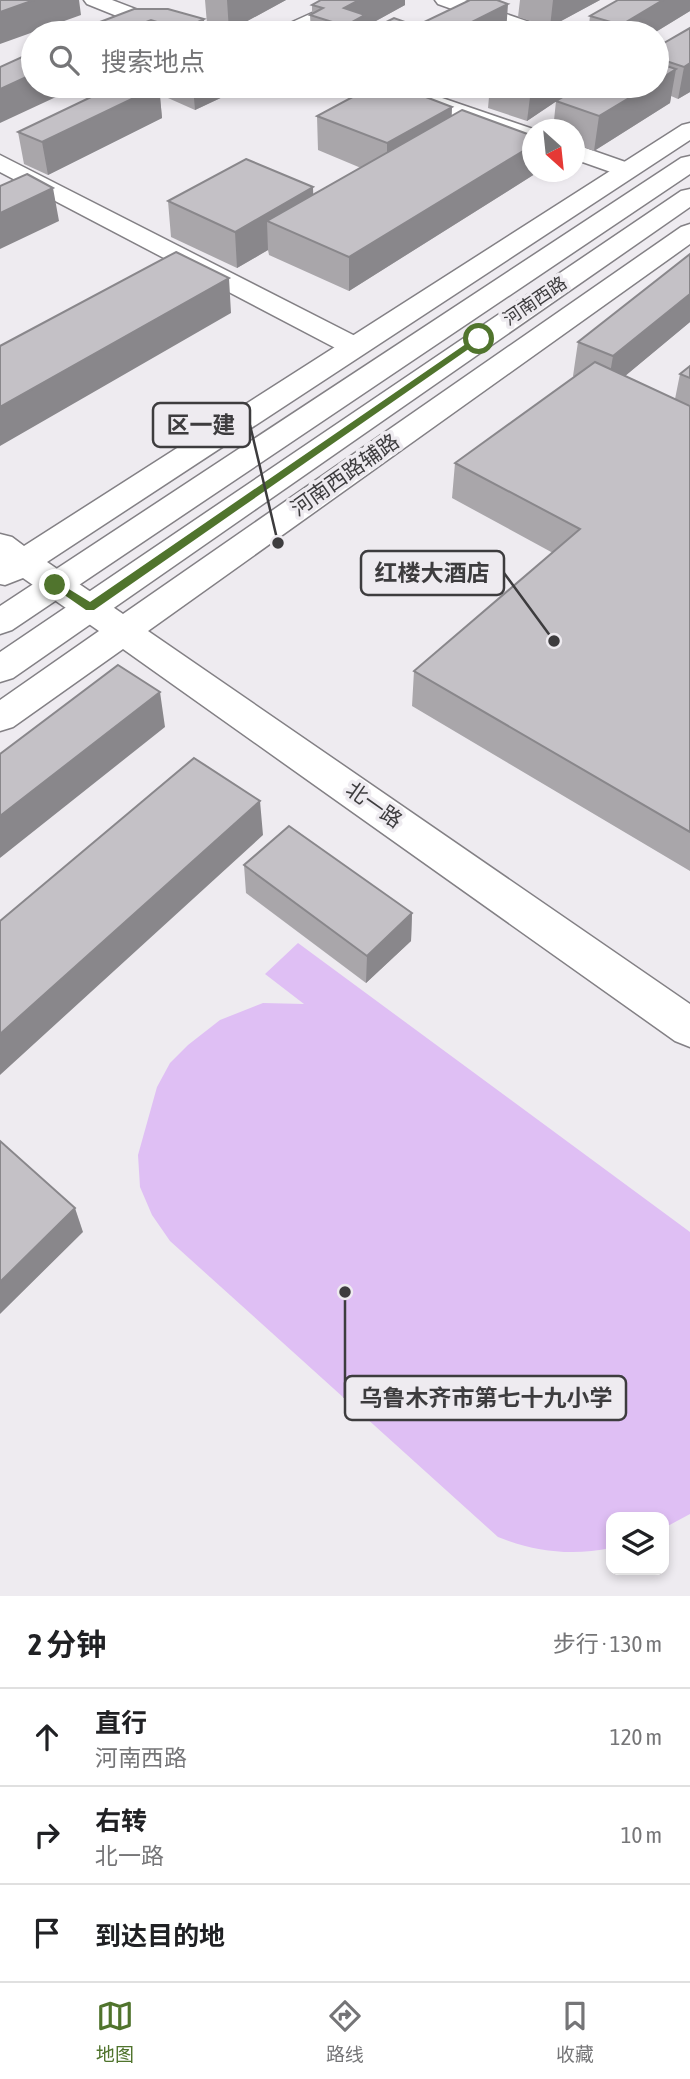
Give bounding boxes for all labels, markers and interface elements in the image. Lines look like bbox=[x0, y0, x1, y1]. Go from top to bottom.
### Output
search box bbox=[21, 21, 669, 98]
icon: search bbox=[45, 41, 83, 79]
text: 搜索地点 bbox=[101, 47, 205, 77]
north arrow bbox=[522, 119, 585, 182]
street label: 河南西路 bbox=[499, 272, 570, 329]
route start bbox=[463, 323, 494, 354]
callout: 区一建 bbox=[153, 403, 250, 447]
text: 区一建 bbox=[167, 412, 236, 438]
street label: 河南西路辅路 bbox=[286, 428, 403, 520]
callout: 红楼大酒店 bbox=[361, 551, 504, 595]
text: 红楼大酒店 bbox=[375, 560, 490, 586]
route end bbox=[39, 569, 70, 600]
street label: 北一路 bbox=[342, 776, 407, 832]
callout: 乌鲁木齐市第七十九小学 bbox=[345, 1376, 626, 1420]
text: 乌鲁木齐市第七十九小学 bbox=[360, 1385, 613, 1411]
map controls bbox=[606, 1512, 669, 1575]
button: layers bbox=[606, 1512, 669, 1575]
text: 2 分钟 bbox=[28, 1627, 106, 1661]
text: 步行 · 130 m bbox=[553, 1631, 662, 1657]
text: 直行 bbox=[95, 1708, 147, 1738]
icon: ahead bbox=[28, 1718, 66, 1756]
text: 120 m bbox=[610, 1724, 662, 1750]
text: 河南西路 bbox=[95, 1745, 187, 1771]
text: 右转 bbox=[95, 1806, 147, 1836]
icon: right bbox=[28, 1816, 66, 1854]
text: 10 m bbox=[621, 1822, 662, 1848]
text: 北一路 bbox=[95, 1843, 164, 1869]
icon: arrive bbox=[28, 1914, 66, 1952]
text: 到达目的地 bbox=[95, 1921, 225, 1951]
tab: 地图 bbox=[96, 1997, 134, 2066]
tab: 路线 bbox=[326, 1997, 364, 2066]
tab: 收藏 bbox=[556, 1997, 594, 2066]

